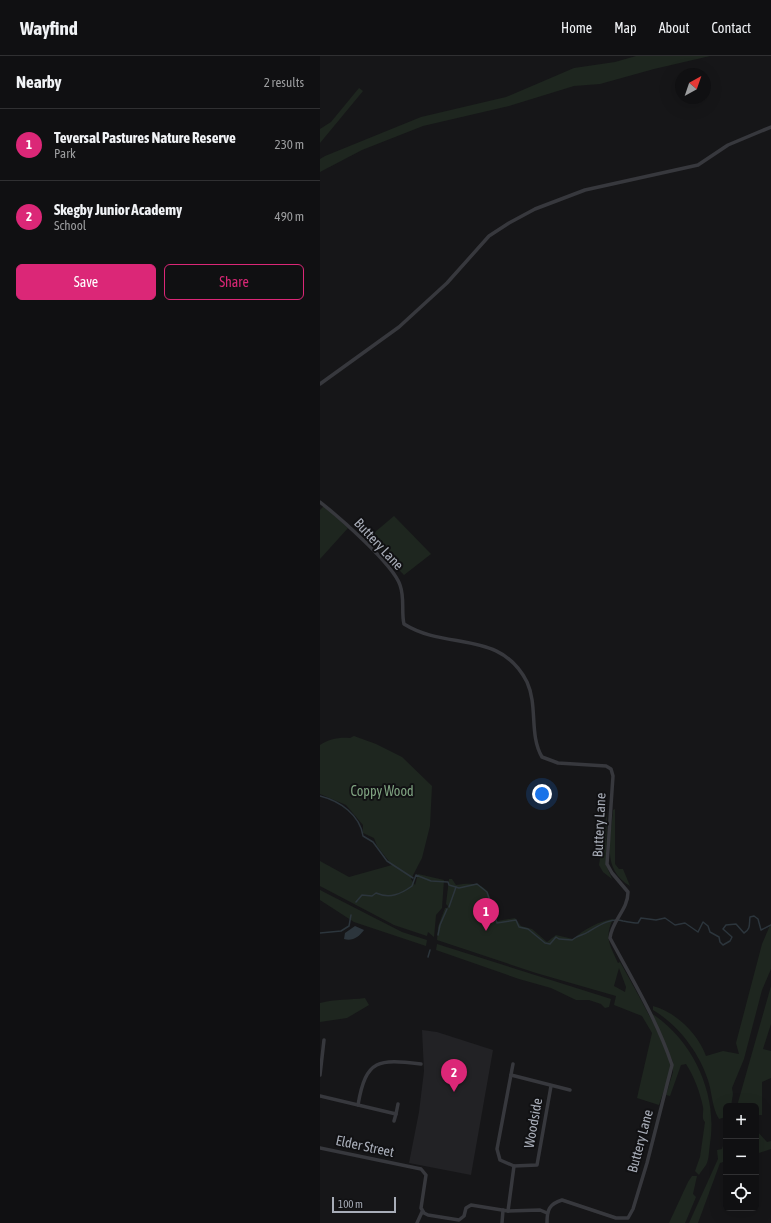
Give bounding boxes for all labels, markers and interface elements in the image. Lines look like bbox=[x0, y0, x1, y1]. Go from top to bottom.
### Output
text: Wayfind bbox=[20, 17, 78, 39]
text: Home bbox=[561, 20, 592, 36]
text: Map bbox=[614, 20, 637, 36]
text: About bbox=[659, 20, 690, 36]
text: Contact bbox=[712, 20, 751, 36]
north arrow bbox=[675, 68, 711, 104]
text: Nearby bbox=[16, 72, 62, 92]
text: 2 results bbox=[264, 75, 304, 90]
text: Teversal Pastures Nature Reserve bbox=[54, 129, 236, 146]
text: 1 bbox=[26, 137, 32, 152]
text: 230 m bbox=[275, 137, 304, 152]
text: Park bbox=[54, 146, 76, 161]
text: Skegby Junior Academy bbox=[54, 201, 182, 218]
text: 2 bbox=[26, 209, 32, 224]
text: 490 m bbox=[275, 209, 304, 224]
text: School bbox=[54, 218, 86, 233]
button: Save bbox=[16, 264, 156, 300]
button: Share bbox=[164, 264, 304, 300]
street label: Buttery Lane bbox=[351, 515, 407, 573]
park label: Coppy Wood bbox=[350, 783, 414, 799]
your location bbox=[532, 784, 552, 804]
street label: Buttery Lane bbox=[589, 792, 609, 858]
pin: 1 bbox=[473, 898, 499, 931]
pin: 2 bbox=[441, 1059, 467, 1092]
street label: Woodside bbox=[521, 1097, 545, 1149]
map controls bbox=[723, 1103, 759, 1211]
button: + bbox=[723, 1103, 759, 1139]
street label: Buttery Lane bbox=[624, 1108, 656, 1174]
street label: Elder Street bbox=[334, 1132, 396, 1160]
button: − bbox=[723, 1139, 759, 1175]
button: locate bbox=[723, 1175, 759, 1211]
scale bar bbox=[332, 1195, 396, 1214]
text: 100 m bbox=[338, 1198, 363, 1210]

